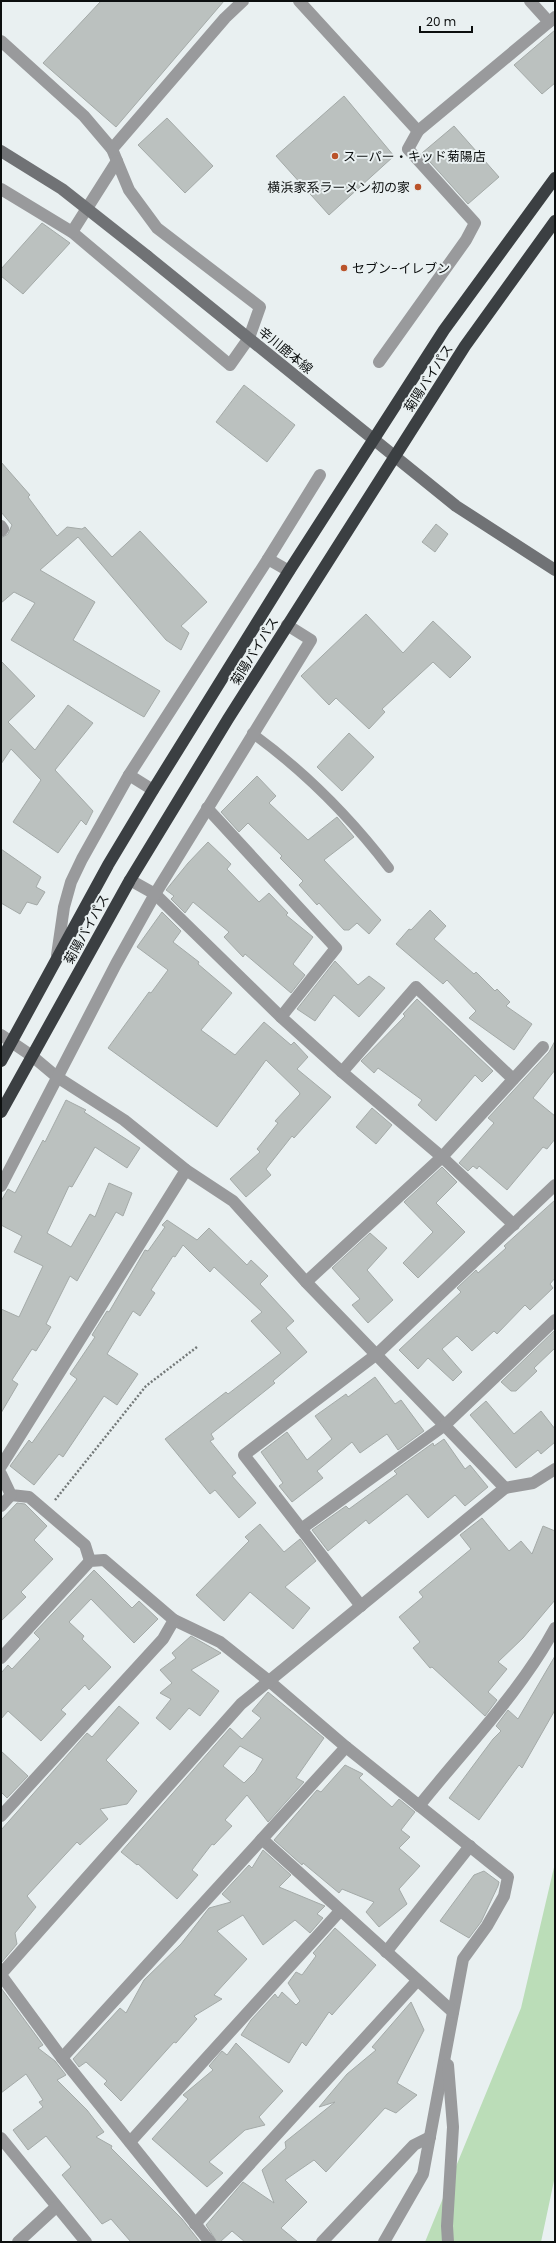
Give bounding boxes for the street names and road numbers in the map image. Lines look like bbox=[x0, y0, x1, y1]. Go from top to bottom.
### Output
street label: 辛川鹿本線 bbox=[254, 323, 317, 378]
street label: 菊陽バイパス bbox=[399, 340, 458, 416]
street label: 菊陽バイパス bbox=[226, 613, 283, 689]
street label: 菊陽バイパス bbox=[59, 891, 114, 968]

